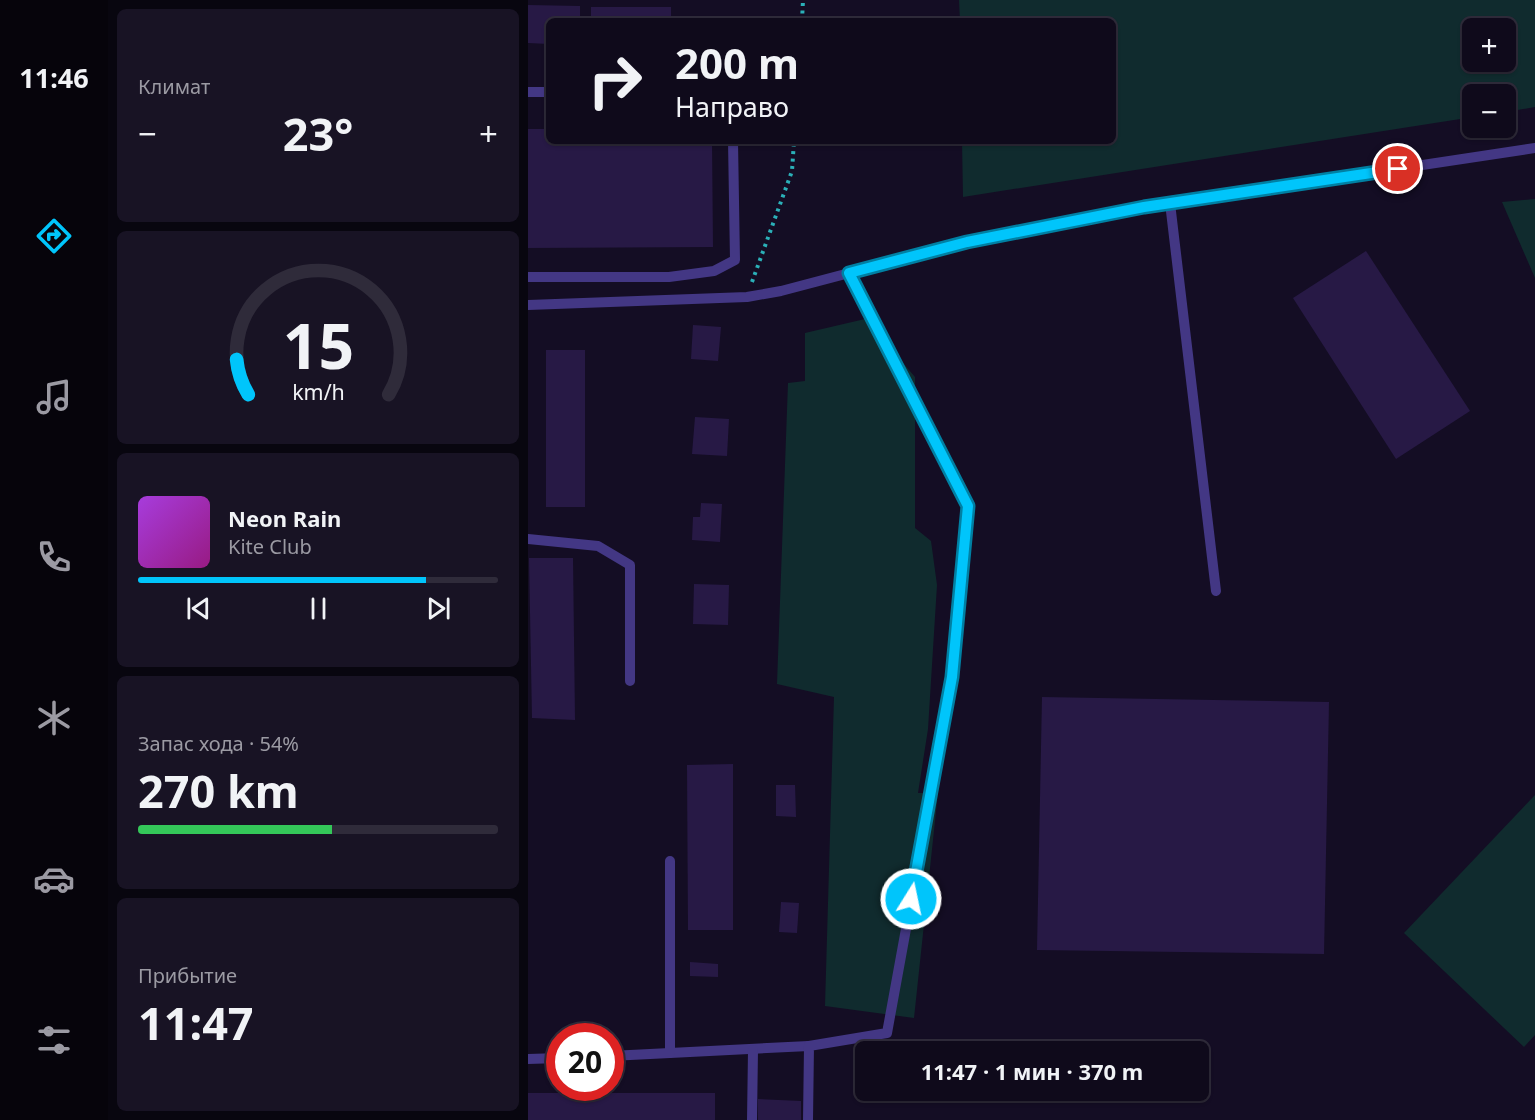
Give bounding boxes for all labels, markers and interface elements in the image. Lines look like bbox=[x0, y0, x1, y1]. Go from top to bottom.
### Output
map controls bbox=[1462, 18, 1516, 138]
button: + bbox=[1462, 18, 1516, 72]
text: 200 m bbox=[675, 34, 799, 91]
icon: right bbox=[576, 42, 654, 120]
text: 11:46 bbox=[19, 59, 89, 96]
text: Климат bbox=[138, 73, 210, 100]
button: − bbox=[1462, 84, 1516, 138]
text: Направо bbox=[675, 88, 789, 125]
text: 23° bbox=[283, 103, 353, 164]
text: − bbox=[138, 111, 157, 156]
text: + bbox=[479, 111, 498, 156]
pin bbox=[1372, 143, 1423, 194]
icon: arrive bbox=[1381, 152, 1414, 185]
icon: directions bbox=[33, 215, 75, 257]
text: 15 bbox=[282, 302, 354, 387]
icon: music bbox=[33, 376, 75, 418]
text: km/h bbox=[292, 377, 344, 406]
text: Neon Rain bbox=[228, 503, 341, 533]
text: Kite Club bbox=[228, 533, 312, 560]
icon: phone bbox=[33, 536, 75, 578]
icon: previous bbox=[182, 592, 215, 625]
icon: pause bbox=[302, 592, 335, 625]
icon: next bbox=[422, 592, 455, 625]
icon: climate bbox=[33, 697, 75, 739]
text: Запас хода · 54% bbox=[138, 730, 299, 757]
text: 270 km bbox=[138, 760, 299, 821]
icon: car bbox=[33, 858, 75, 900]
position arrow bbox=[879, 867, 943, 931]
text: Прибытие bbox=[138, 962, 237, 989]
text: 11:47 bbox=[138, 992, 254, 1053]
icon: filters bbox=[33, 1019, 75, 1061]
speed limit sign: 20 bbox=[546, 1023, 624, 1101]
text: 11:47 · 1 мин · 370 m bbox=[921, 1056, 1143, 1086]

